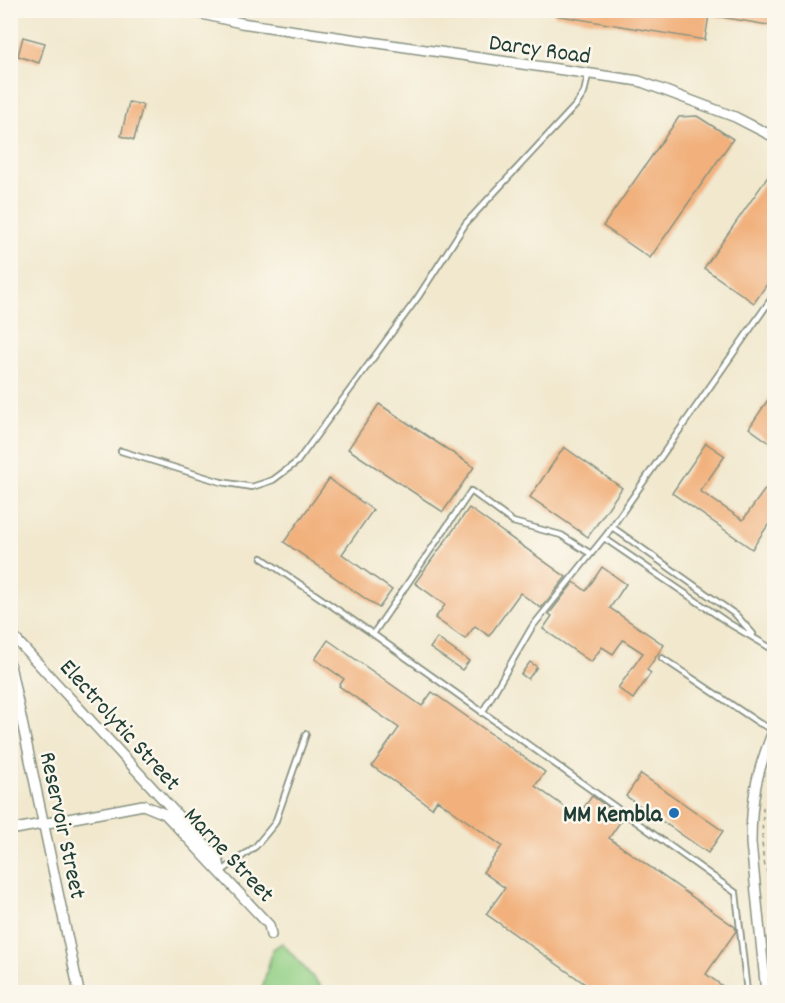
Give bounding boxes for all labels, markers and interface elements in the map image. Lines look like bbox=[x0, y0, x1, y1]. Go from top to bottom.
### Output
street label: Darcy Road bbox=[487, 27, 593, 75]
street label: Electrolytic Street bbox=[50, 652, 188, 800]
street label: Reservoir Street bbox=[29, 749, 93, 902]
place label: MM Kembla bbox=[563, 799, 663, 833]
street label: Marne Street bbox=[175, 801, 281, 912]
marker: MM Kembla bbox=[667, 806, 681, 820]

